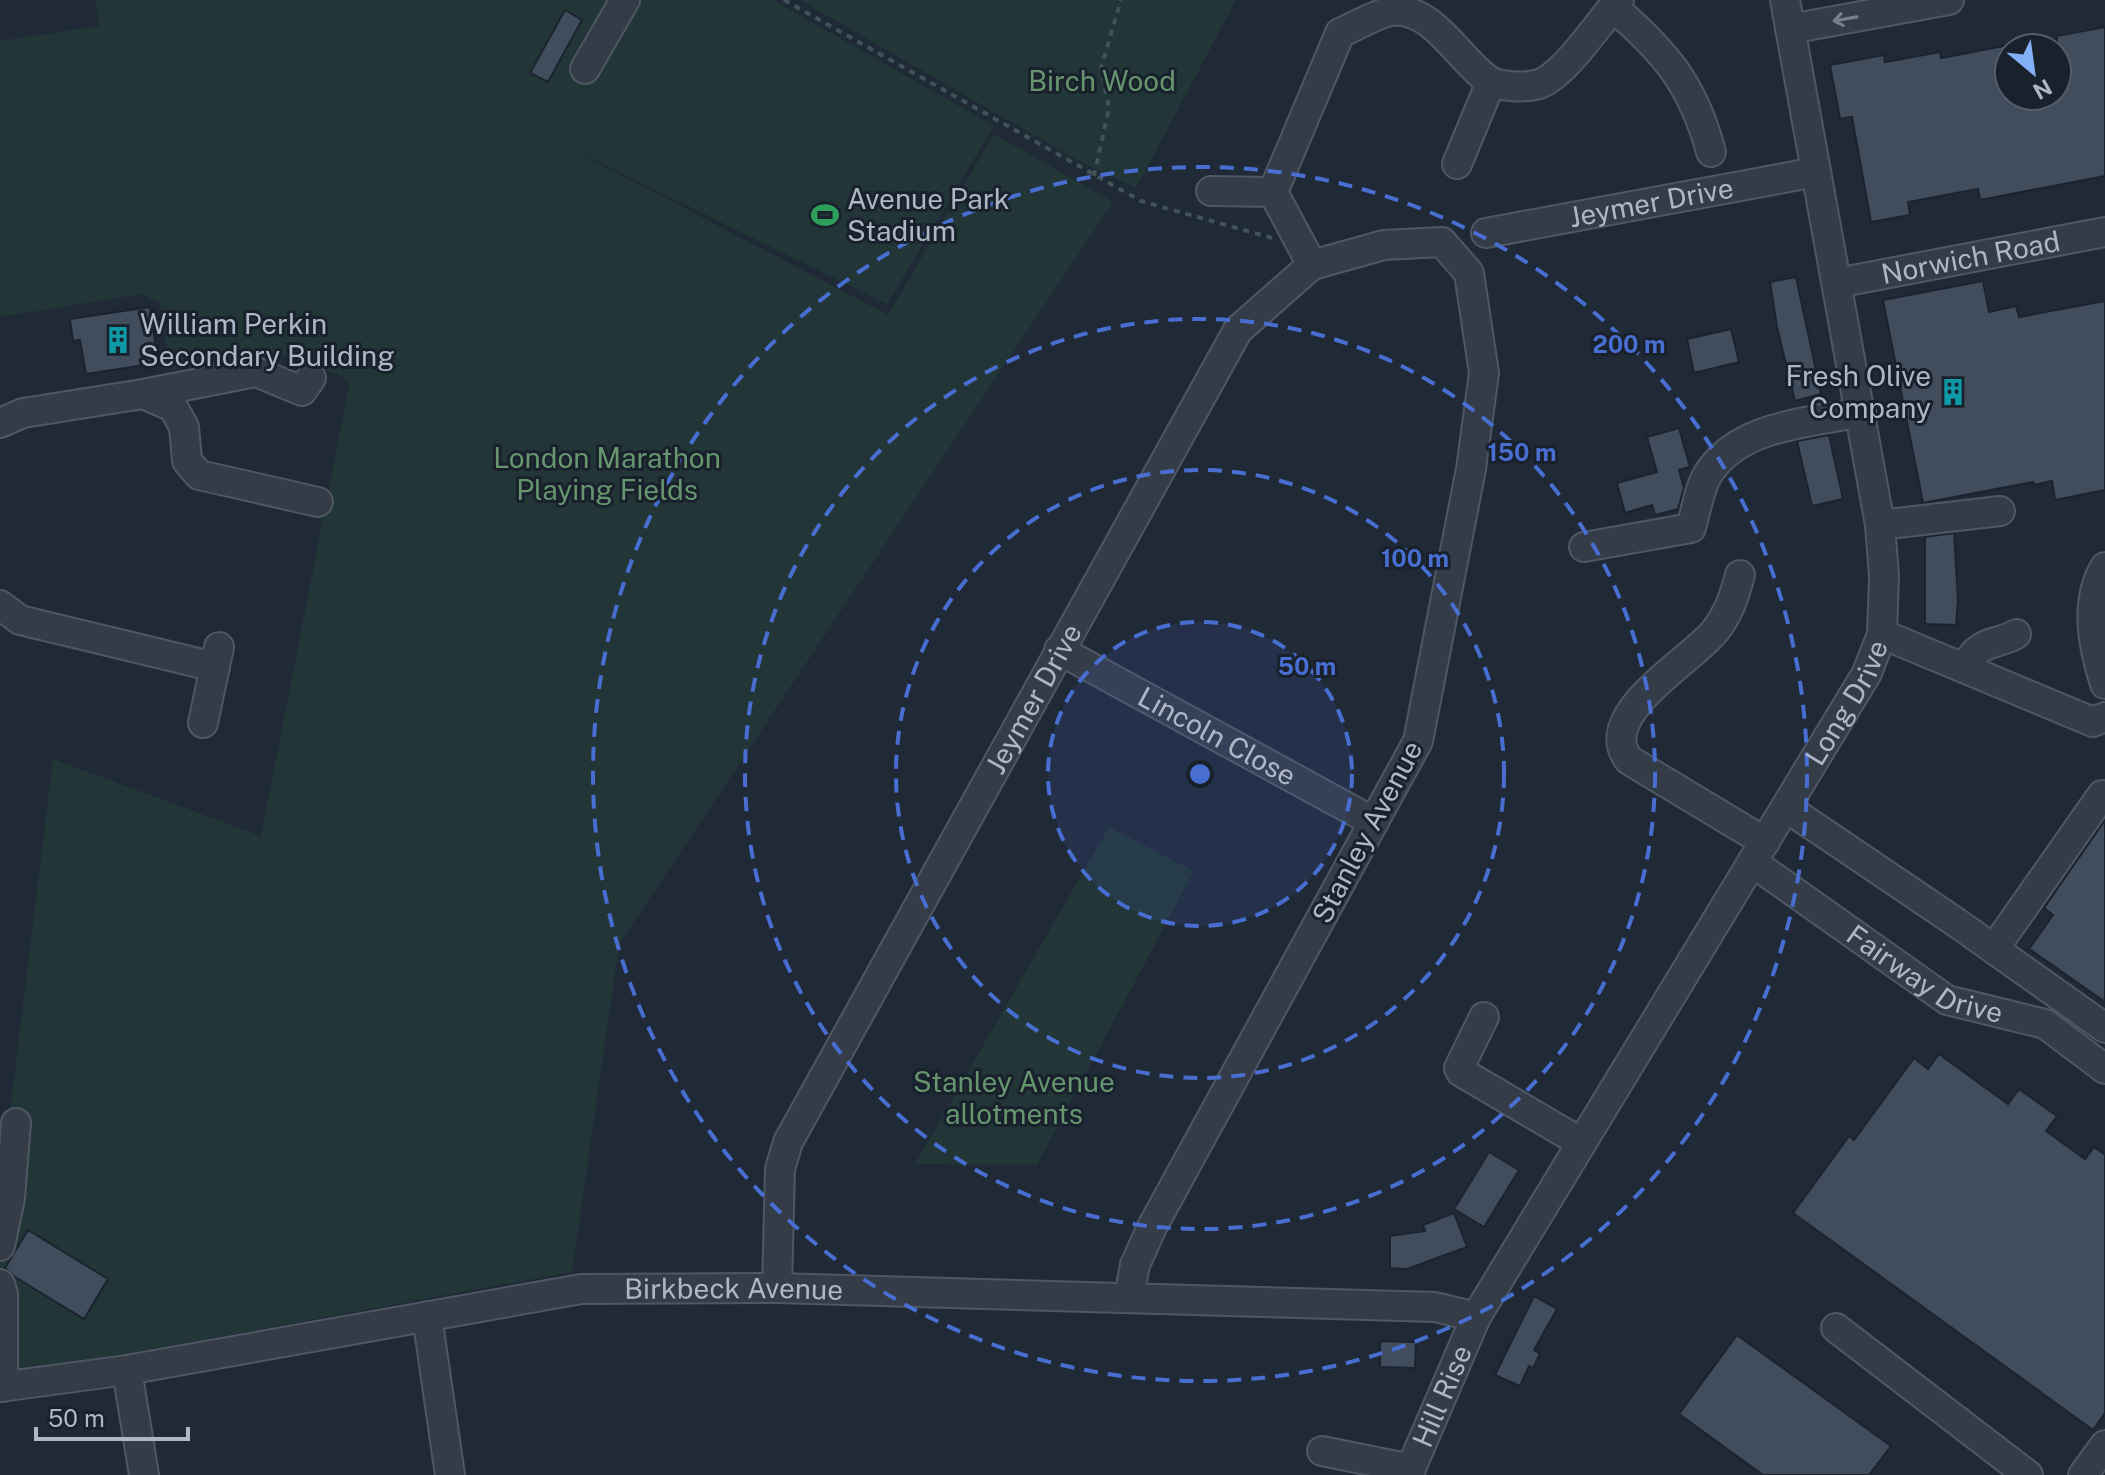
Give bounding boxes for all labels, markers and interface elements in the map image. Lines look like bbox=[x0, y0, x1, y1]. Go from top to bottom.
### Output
one-way arrow bbox=[1833, 13, 1858, 28]
north arrow bbox=[1993, 32, 2073, 112]
park label: Birch Wood bbox=[1028, 64, 1176, 97]
text: N bbox=[2029, 74, 2057, 105]
street label: Jeymer Drive bbox=[1566, 171, 1736, 233]
place label: Avenue Park Stadium bbox=[847, 182, 1010, 247]
sports icon: Avenue Park Stadium bbox=[810, 200, 840, 230]
street label: Norwich Road bbox=[1878, 224, 2063, 290]
place label: William Perkin Secondary Building bbox=[140, 307, 395, 372]
building icon: William Perkin Secondary Building bbox=[103, 325, 133, 355]
text: 200 m bbox=[1592, 330, 1666, 358]
place label: Fresh Olive Company bbox=[1785, 359, 1931, 424]
building icon: Fresh Olive Company bbox=[1938, 377, 1968, 407]
text: 150 m bbox=[1488, 438, 1556, 466]
park label: London Marathon Playing Fields bbox=[493, 441, 721, 506]
text: 100 m bbox=[1381, 544, 1449, 572]
street label: Jeymer Drive bbox=[978, 618, 1088, 779]
street label: Long Drive bbox=[1798, 635, 1894, 771]
text: 50 m bbox=[1278, 652, 1336, 680]
street label: Lincoln Close bbox=[1133, 679, 1302, 792]
street label: Stanley Avenue bbox=[1305, 735, 1429, 929]
centre of rings bbox=[1186, 760, 1214, 788]
street label: Fairway Drive bbox=[1841, 918, 2006, 1029]
park label: Stanley Avenue allotments bbox=[913, 1065, 1115, 1130]
street label: Birkbeck Avenue bbox=[624, 1271, 844, 1306]
street label: Hill Rise bbox=[1405, 1340, 1478, 1452]
scale bar bbox=[36, 1391, 188, 1441]
text: 50 m bbox=[48, 1404, 105, 1432]

